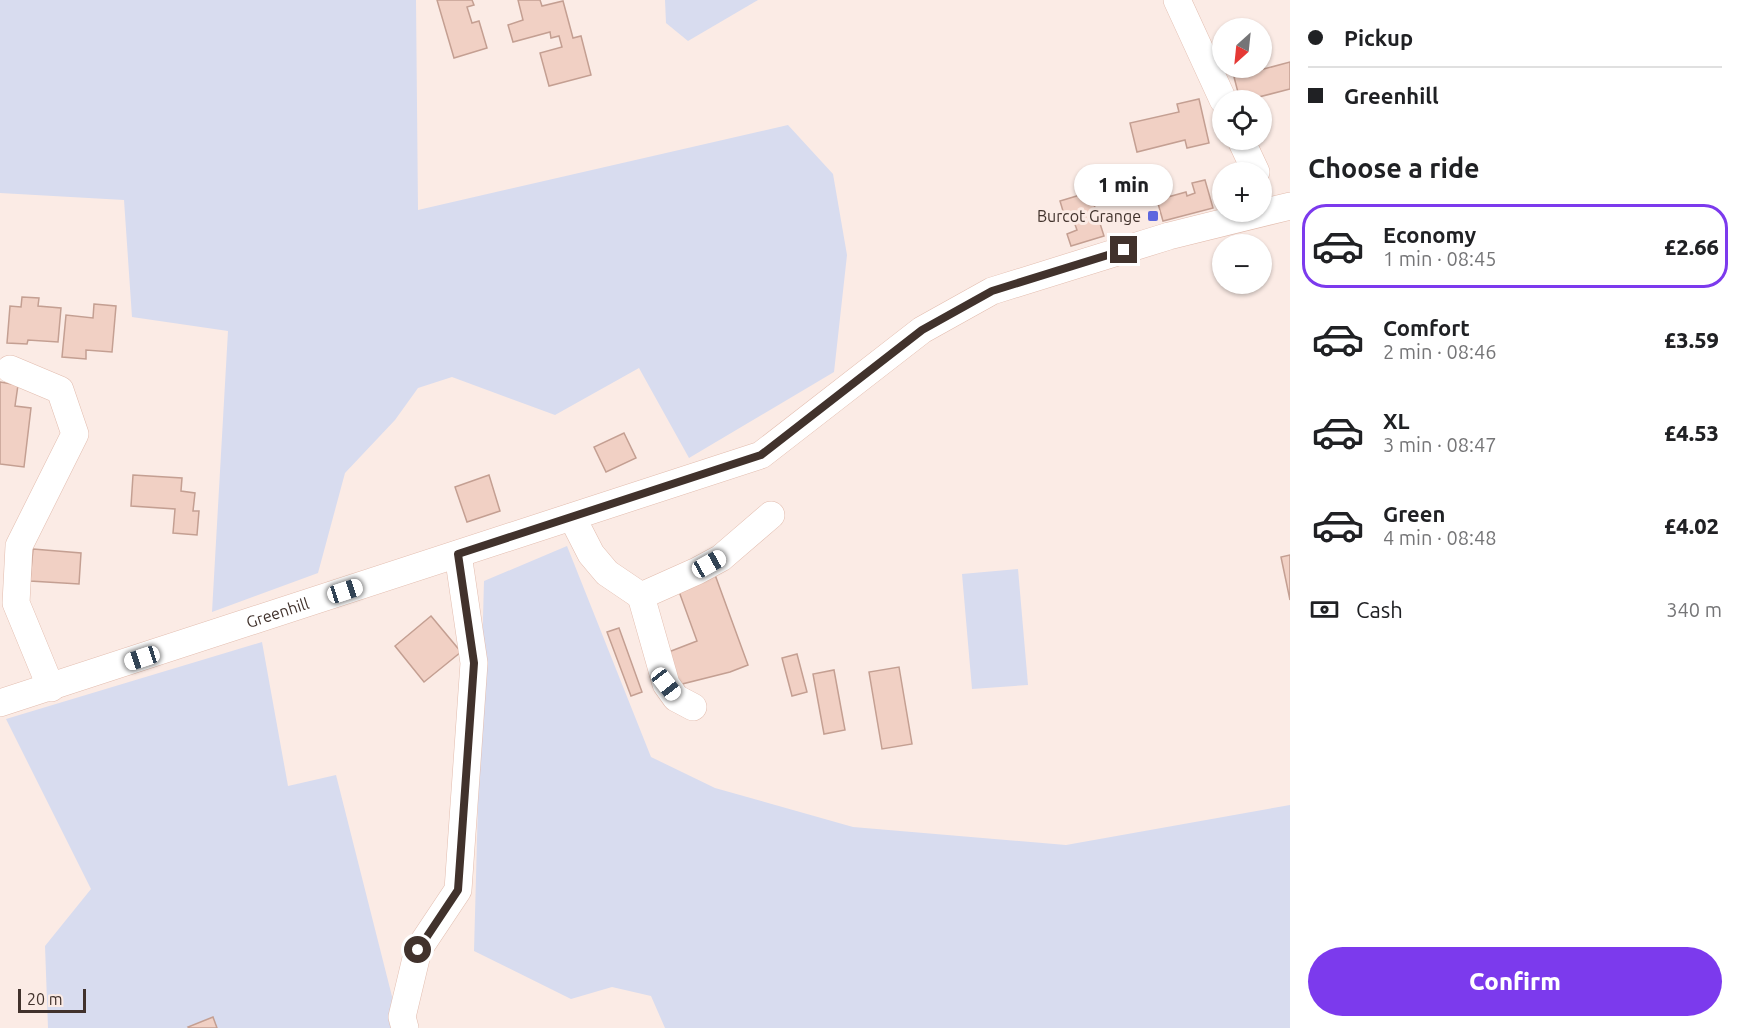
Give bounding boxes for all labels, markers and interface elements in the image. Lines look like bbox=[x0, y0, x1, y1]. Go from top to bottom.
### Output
north arrow bbox=[1212, 18, 1272, 78]
map controls bbox=[1212, 18, 1272, 294]
text: Pickup bbox=[1344, 25, 1413, 50]
text: Greenhill bbox=[1344, 83, 1439, 108]
button: locate bbox=[1212, 90, 1272, 150]
text: Choose a ride bbox=[1308, 153, 1480, 183]
button: + bbox=[1212, 162, 1272, 222]
callout: 1 min bbox=[1074, 163, 1174, 205]
text: 1 min bbox=[1098, 173, 1149, 196]
place label: Burcot Grange bbox=[1037, 207, 1141, 225]
marker: Burcot Grange bbox=[1146, 209, 1160, 223]
icon: car bbox=[1311, 219, 1365, 273]
text: Economy bbox=[1383, 222, 1476, 247]
button: − bbox=[1212, 234, 1272, 294]
text: £2.66 bbox=[1664, 234, 1719, 259]
route end bbox=[1110, 236, 1137, 263]
text: 1 min · 08:45 bbox=[1383, 247, 1497, 270]
icon: car bbox=[1311, 312, 1365, 366]
text: Comfort bbox=[1383, 315, 1470, 340]
text: £3.59 bbox=[1664, 327, 1719, 352]
text: 2 min · 08:46 bbox=[1383, 340, 1497, 363]
icon: car bbox=[1311, 405, 1365, 459]
text: XL bbox=[1383, 408, 1410, 433]
text: £4.53 bbox=[1664, 420, 1719, 445]
text: 3 min · 08:47 bbox=[1383, 433, 1497, 456]
icon: car bbox=[1311, 498, 1365, 552]
text: Green bbox=[1383, 501, 1445, 526]
text: £4.02 bbox=[1664, 513, 1719, 538]
text: 4 min · 08:48 bbox=[1383, 526, 1497, 549]
car bbox=[689, 547, 729, 581]
car bbox=[325, 577, 365, 605]
icon: cash bbox=[1308, 593, 1341, 626]
street label: Greenhill bbox=[244, 594, 311, 631]
text: Cash bbox=[1356, 597, 1403, 622]
text: 340 m bbox=[1666, 598, 1722, 621]
car bbox=[122, 644, 162, 672]
car bbox=[648, 664, 684, 704]
route start bbox=[404, 936, 431, 963]
button: Confirm bbox=[1308, 947, 1722, 1016]
scale bar bbox=[18, 986, 86, 1014]
text: 20 m bbox=[27, 990, 63, 1008]

